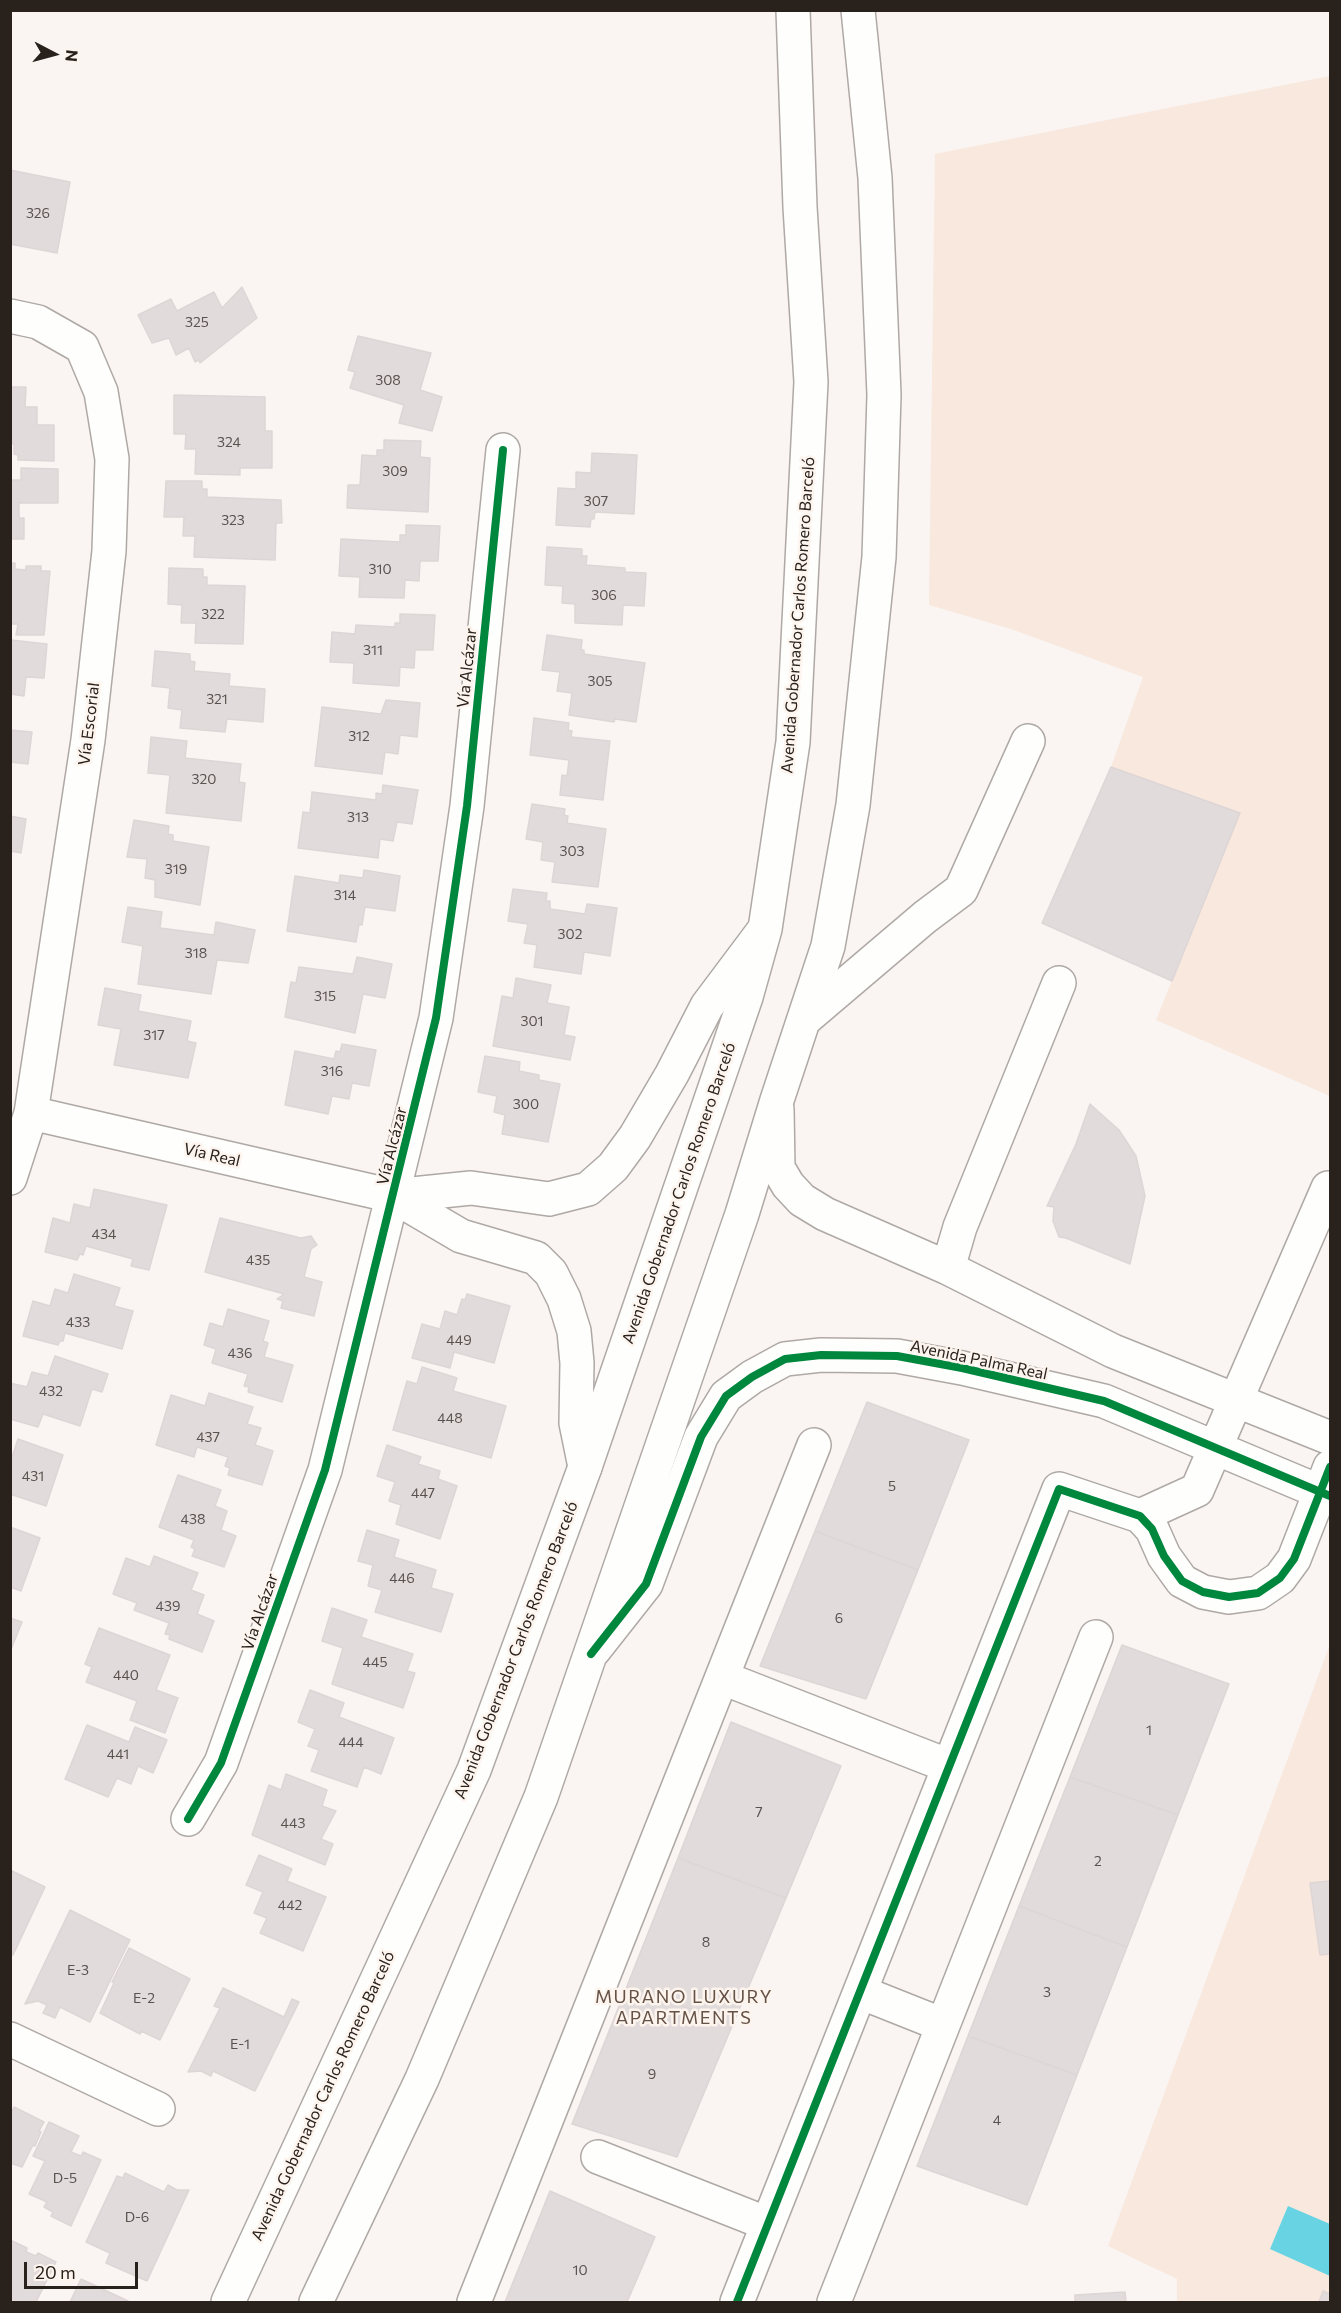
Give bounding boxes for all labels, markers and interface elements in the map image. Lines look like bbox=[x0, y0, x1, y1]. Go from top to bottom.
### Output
north arrow bbox=[24, 24, 84, 84]
text: N bbox=[62, 49, 82, 63]
house number: 326 bbox=[26, 205, 50, 221]
house number: 325 bbox=[185, 314, 209, 330]
house number: 308 bbox=[375, 372, 401, 388]
house number: 324 bbox=[217, 434, 241, 450]
street label: Avenida Gobernador Carlos Romero Barceló bbox=[777, 456, 819, 774]
house number: 309 bbox=[382, 463, 408, 479]
house number: 307 bbox=[584, 493, 608, 509]
house number: 323 bbox=[221, 512, 245, 528]
house number: 310 bbox=[368, 561, 392, 577]
house number: 306 bbox=[591, 587, 617, 603]
house number: 322 bbox=[201, 606, 225, 622]
street label: Vía Alcázar bbox=[453, 627, 481, 709]
house number: 311 bbox=[363, 642, 383, 658]
house number: 305 bbox=[587, 673, 613, 689]
street label: Vía Escorial bbox=[74, 681, 104, 767]
house number: 321 bbox=[206, 691, 228, 707]
house number: 312 bbox=[348, 728, 370, 744]
house number: 320 bbox=[192, 771, 216, 787]
house number: 313 bbox=[347, 809, 369, 825]
house number: 303 bbox=[559, 843, 585, 859]
house number: 319 bbox=[165, 861, 187, 877]
house number: 314 bbox=[334, 887, 356, 903]
house number: 302 bbox=[558, 926, 582, 942]
house number: 318 bbox=[185, 945, 207, 961]
house number: 315 bbox=[314, 988, 336, 1004]
house number: 301 bbox=[520, 1013, 544, 1029]
house number: 317 bbox=[143, 1027, 165, 1043]
street label: Avenida Gobernador Carlos Romero Barceló bbox=[618, 1040, 740, 1346]
house number: 316 bbox=[321, 1063, 343, 1079]
house number: 300 bbox=[513, 1096, 539, 1112]
street label: Vía Alcázar bbox=[373, 1105, 411, 1187]
street label: Vía Real bbox=[182, 1139, 242, 1171]
house number: 434 bbox=[92, 1226, 116, 1242]
house number: 435 bbox=[246, 1252, 270, 1268]
house number: 433 bbox=[66, 1314, 90, 1330]
house number: 449 bbox=[446, 1332, 472, 1348]
street label: Avenida Palma Real bbox=[909, 1336, 1049, 1384]
house number: 436 bbox=[228, 1345, 252, 1361]
house number: 432 bbox=[39, 1383, 63, 1399]
house number: 448 bbox=[437, 1410, 463, 1426]
house number: 437 bbox=[196, 1429, 220, 1445]
house number: 431 bbox=[22, 1468, 44, 1484]
house number: 5 bbox=[888, 1478, 896, 1494]
house number: 447 bbox=[411, 1485, 435, 1501]
street label: Avenida Gobernador Carlos Romero Barceló bbox=[450, 1498, 582, 1802]
house number: 438 bbox=[181, 1511, 205, 1527]
house number: 446 bbox=[389, 1570, 415, 1586]
street label: Vía Alcázar bbox=[238, 1571, 282, 1653]
house number: 439 bbox=[156, 1598, 180, 1614]
house number: 6 bbox=[835, 1610, 843, 1626]
house number: 445 bbox=[363, 1654, 387, 1670]
house number: 440 bbox=[113, 1667, 139, 1683]
house number: 1 bbox=[1146, 1722, 1152, 1738]
house number: 444 bbox=[338, 1734, 364, 1750]
house number: 441 bbox=[107, 1746, 129, 1762]
house number: 7 bbox=[755, 1804, 763, 1820]
house number: 443 bbox=[281, 1815, 305, 1831]
house number: 2 bbox=[1094, 1853, 1102, 1869]
house number: 442 bbox=[278, 1897, 302, 1913]
house number: 8 bbox=[702, 1934, 710, 1950]
street label: Avenida Gobernador Carlos Romero Barceló bbox=[247, 1948, 399, 2244]
house number: E-3 bbox=[67, 1962, 89, 1978]
house number: 3 bbox=[1043, 1984, 1051, 2000]
district label: MURANO LUXURY APARTMENTS bbox=[595, 1986, 773, 2028]
house number: E-2 bbox=[133, 1990, 155, 2006]
house number: E-1 bbox=[230, 2036, 250, 2052]
house number: 9 bbox=[648, 2066, 656, 2082]
house number: 4 bbox=[993, 2112, 1001, 2128]
house number: D-5 bbox=[53, 2170, 77, 2186]
house number: D-6 bbox=[125, 2209, 149, 2225]
scale bar bbox=[27, 2250, 141, 2288]
text: 20 m bbox=[35, 2261, 76, 2283]
house number: 10 bbox=[572, 2262, 588, 2278]

